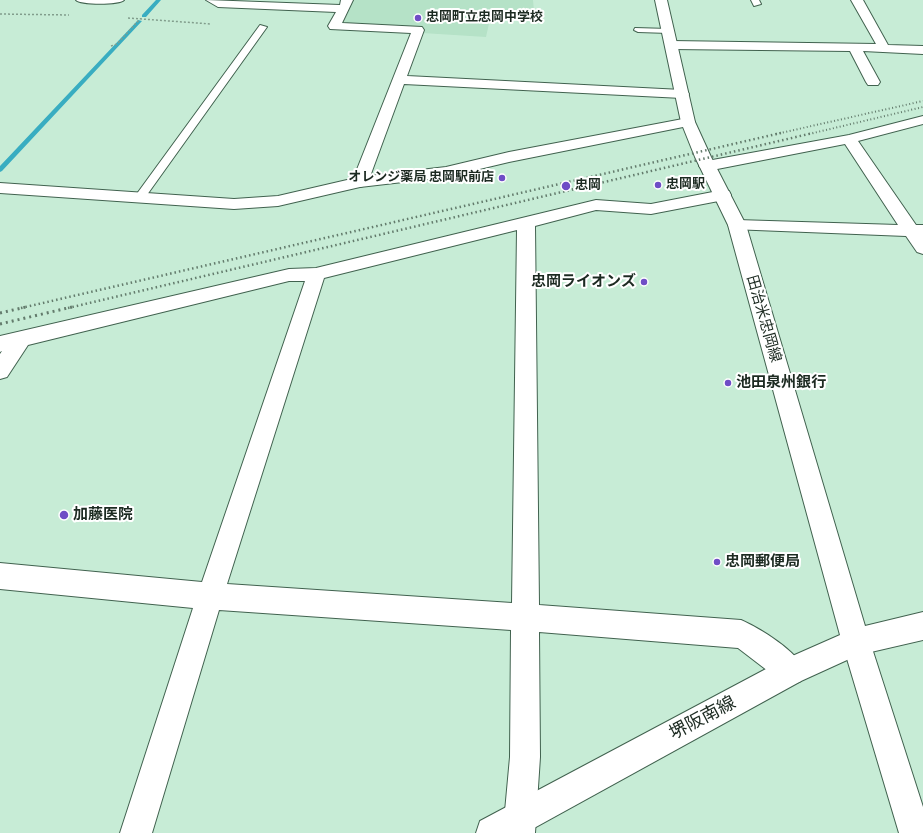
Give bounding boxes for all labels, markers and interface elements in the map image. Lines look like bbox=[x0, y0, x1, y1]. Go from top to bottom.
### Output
place label: 忠岡町立忠岡中学校 bbox=[426, 10, 543, 26]
marker: 忠岡町立忠岡中学校 bbox=[413, 13, 423, 23]
place label: オレンジ薬局 忠岡駅前店 bbox=[348, 170, 494, 186]
marker: オレンジ薬局 忠岡駅前店 bbox=[497, 173, 507, 183]
place label: 忠岡駅 bbox=[666, 177, 705, 193]
place label: 忠岡 bbox=[575, 178, 601, 194]
marker: 忠岡 bbox=[560, 180, 572, 192]
marker: 忠岡駅 bbox=[653, 180, 663, 190]
place label: 忠岡ライオンズ bbox=[531, 273, 636, 291]
street label: 田治米忠岡線 bbox=[742, 273, 784, 365]
marker: 忠岡ライオンズ bbox=[639, 277, 649, 287]
place label: 池田泉州銀行 bbox=[736, 374, 826, 392]
marker: 池田泉州銀行 bbox=[723, 378, 733, 388]
place label: 加藤医院 bbox=[73, 506, 133, 524]
marker: 加藤医院 bbox=[58, 509, 70, 521]
place label: 忠岡郵便局 bbox=[725, 553, 800, 571]
marker: 忠岡郵便局 bbox=[712, 557, 722, 567]
street label: 堺阪南線 bbox=[666, 693, 740, 745]

